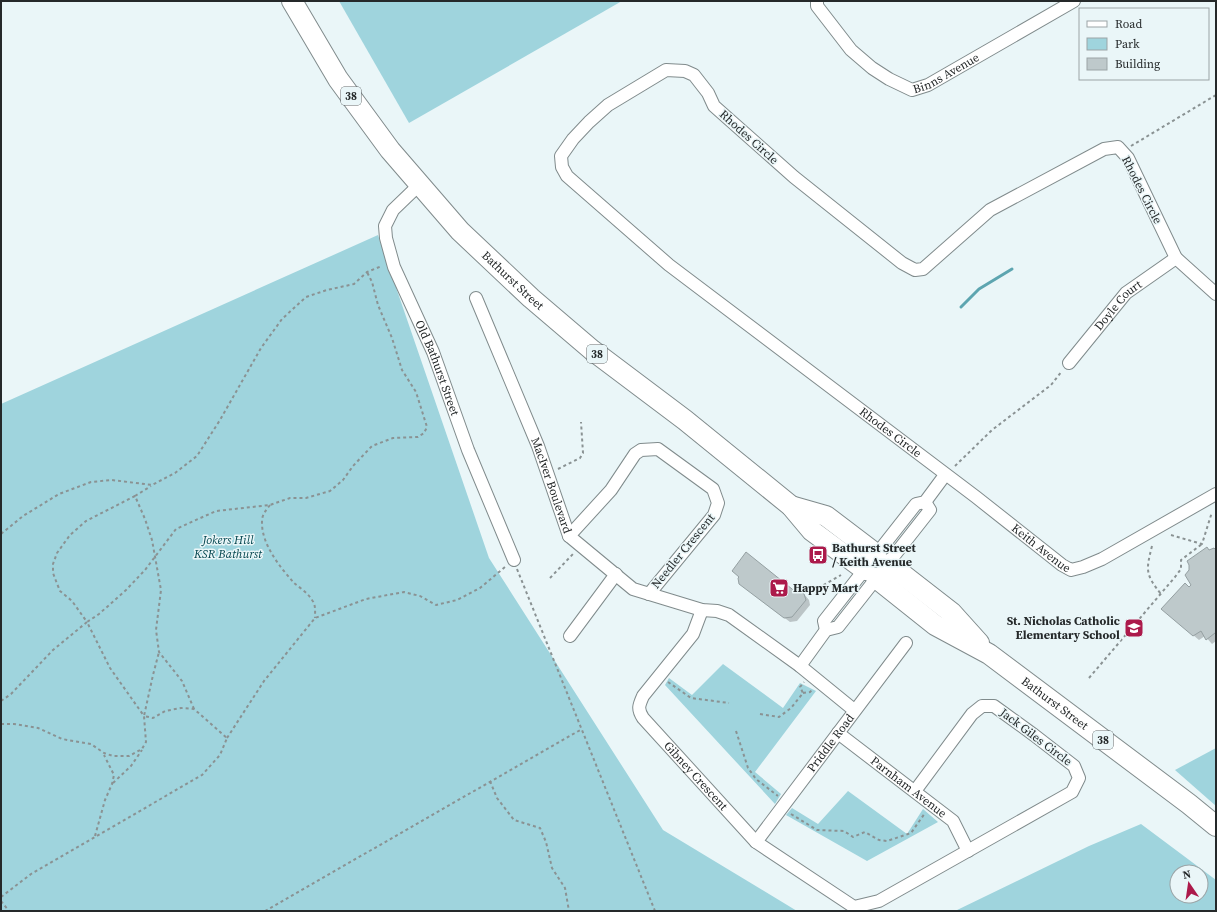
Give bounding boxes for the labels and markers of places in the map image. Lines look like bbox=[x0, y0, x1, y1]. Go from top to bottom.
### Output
place label: Bathurst Street / Keith Avenue bbox=[832, 540, 916, 570]
bus stop icon: Bathurst Street / Keith Avenue bbox=[807, 544, 829, 566]
supermarket icon: Happy Mart bbox=[768, 577, 790, 599]
place label: Happy Mart bbox=[793, 580, 859, 596]
place label: St. Nicholas Catholic Elementary School bbox=[1007, 613, 1120, 643]
school or university icon: St. Nicholas Catholic Elementary School bbox=[1123, 617, 1145, 639]

